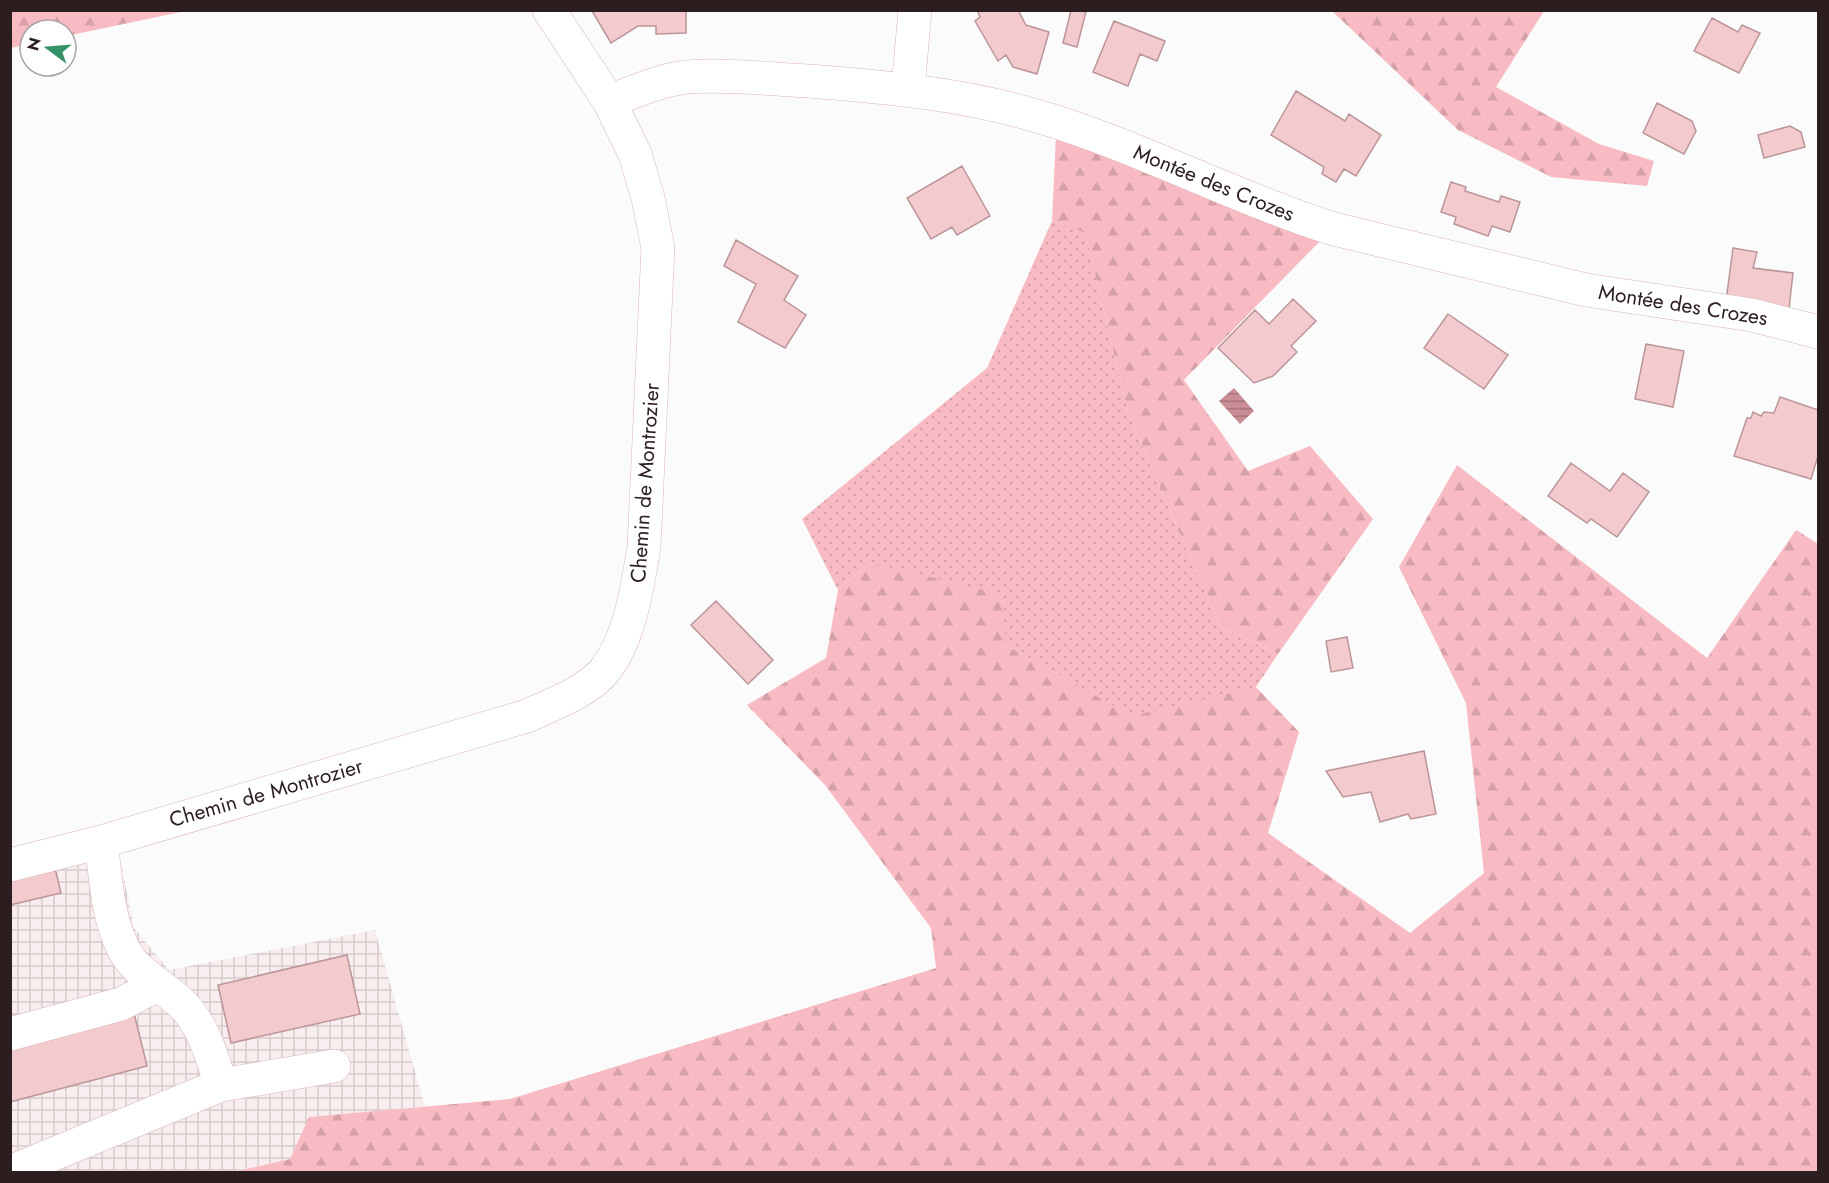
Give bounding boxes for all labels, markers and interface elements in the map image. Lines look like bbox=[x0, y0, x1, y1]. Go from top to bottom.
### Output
north arrow bbox=[18, 18, 78, 78]
text: N bbox=[21, 35, 47, 53]
street label: Montée des Crozes bbox=[1129, 137, 1299, 229]
street label: Montée des Crozes bbox=[1596, 277, 1770, 333]
street label: Chemin de Montrozier bbox=[623, 381, 667, 584]
street label: Chemin de Montrozier bbox=[166, 751, 367, 835]

